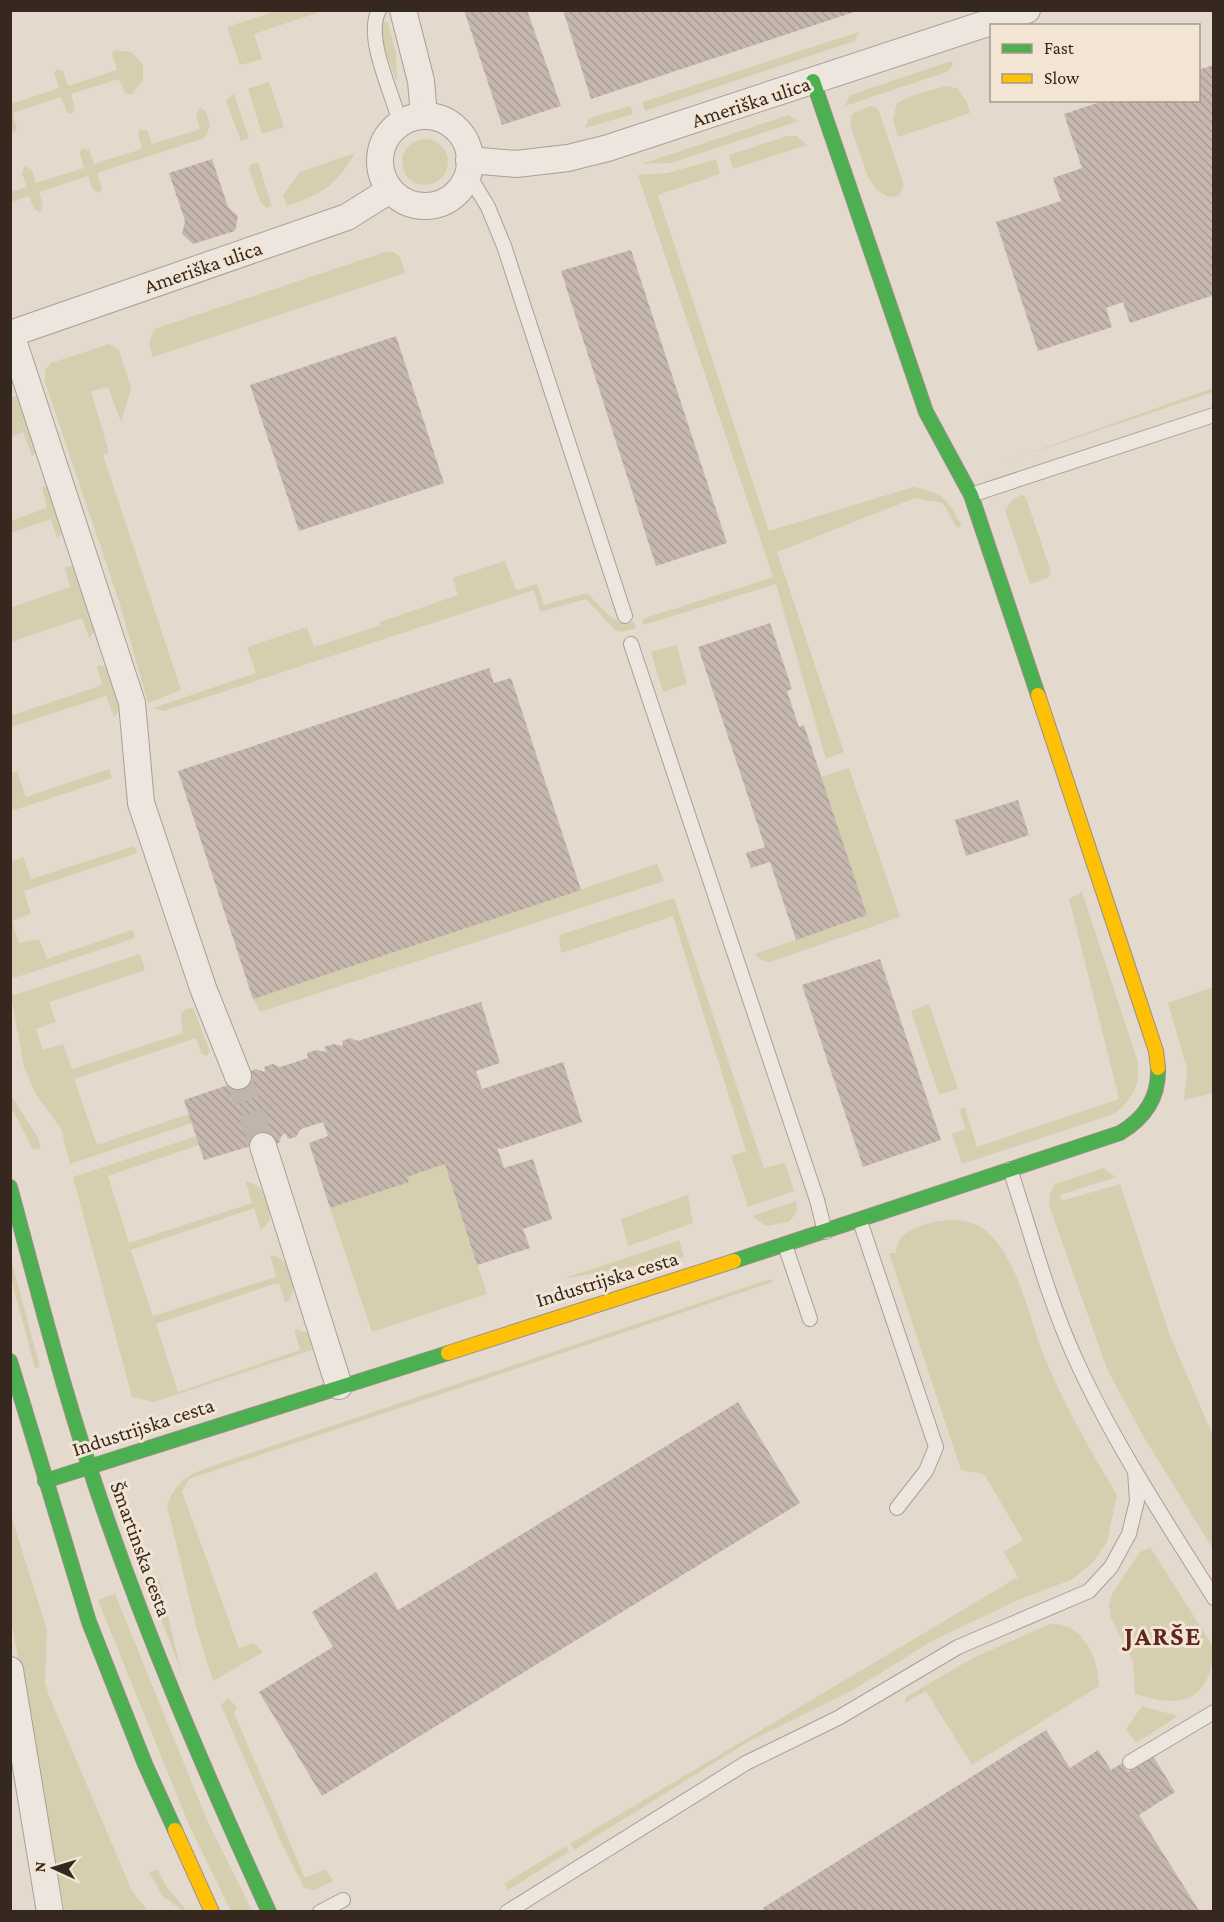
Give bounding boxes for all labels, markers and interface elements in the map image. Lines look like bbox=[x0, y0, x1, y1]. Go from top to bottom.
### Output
legend bbox=[990, 24, 1200, 102]
text: Fast bbox=[1044, 38, 1075, 58]
text: Slow bbox=[1044, 68, 1080, 88]
street label: Ameriška ulica bbox=[689, 71, 814, 132]
street label: Ameriška ulica bbox=[141, 235, 266, 298]
street label: Industrijska cesta bbox=[533, 1246, 681, 1312]
street label: Industrijska cesta bbox=[69, 1393, 217, 1461]
street label: Šmartinska cesta bbox=[105, 1478, 177, 1620]
district label: JARŠE bbox=[1121, 1621, 1202, 1651]
north arrow bbox=[24, 1838, 84, 1898]
text: N bbox=[31, 1861, 48, 1873]

